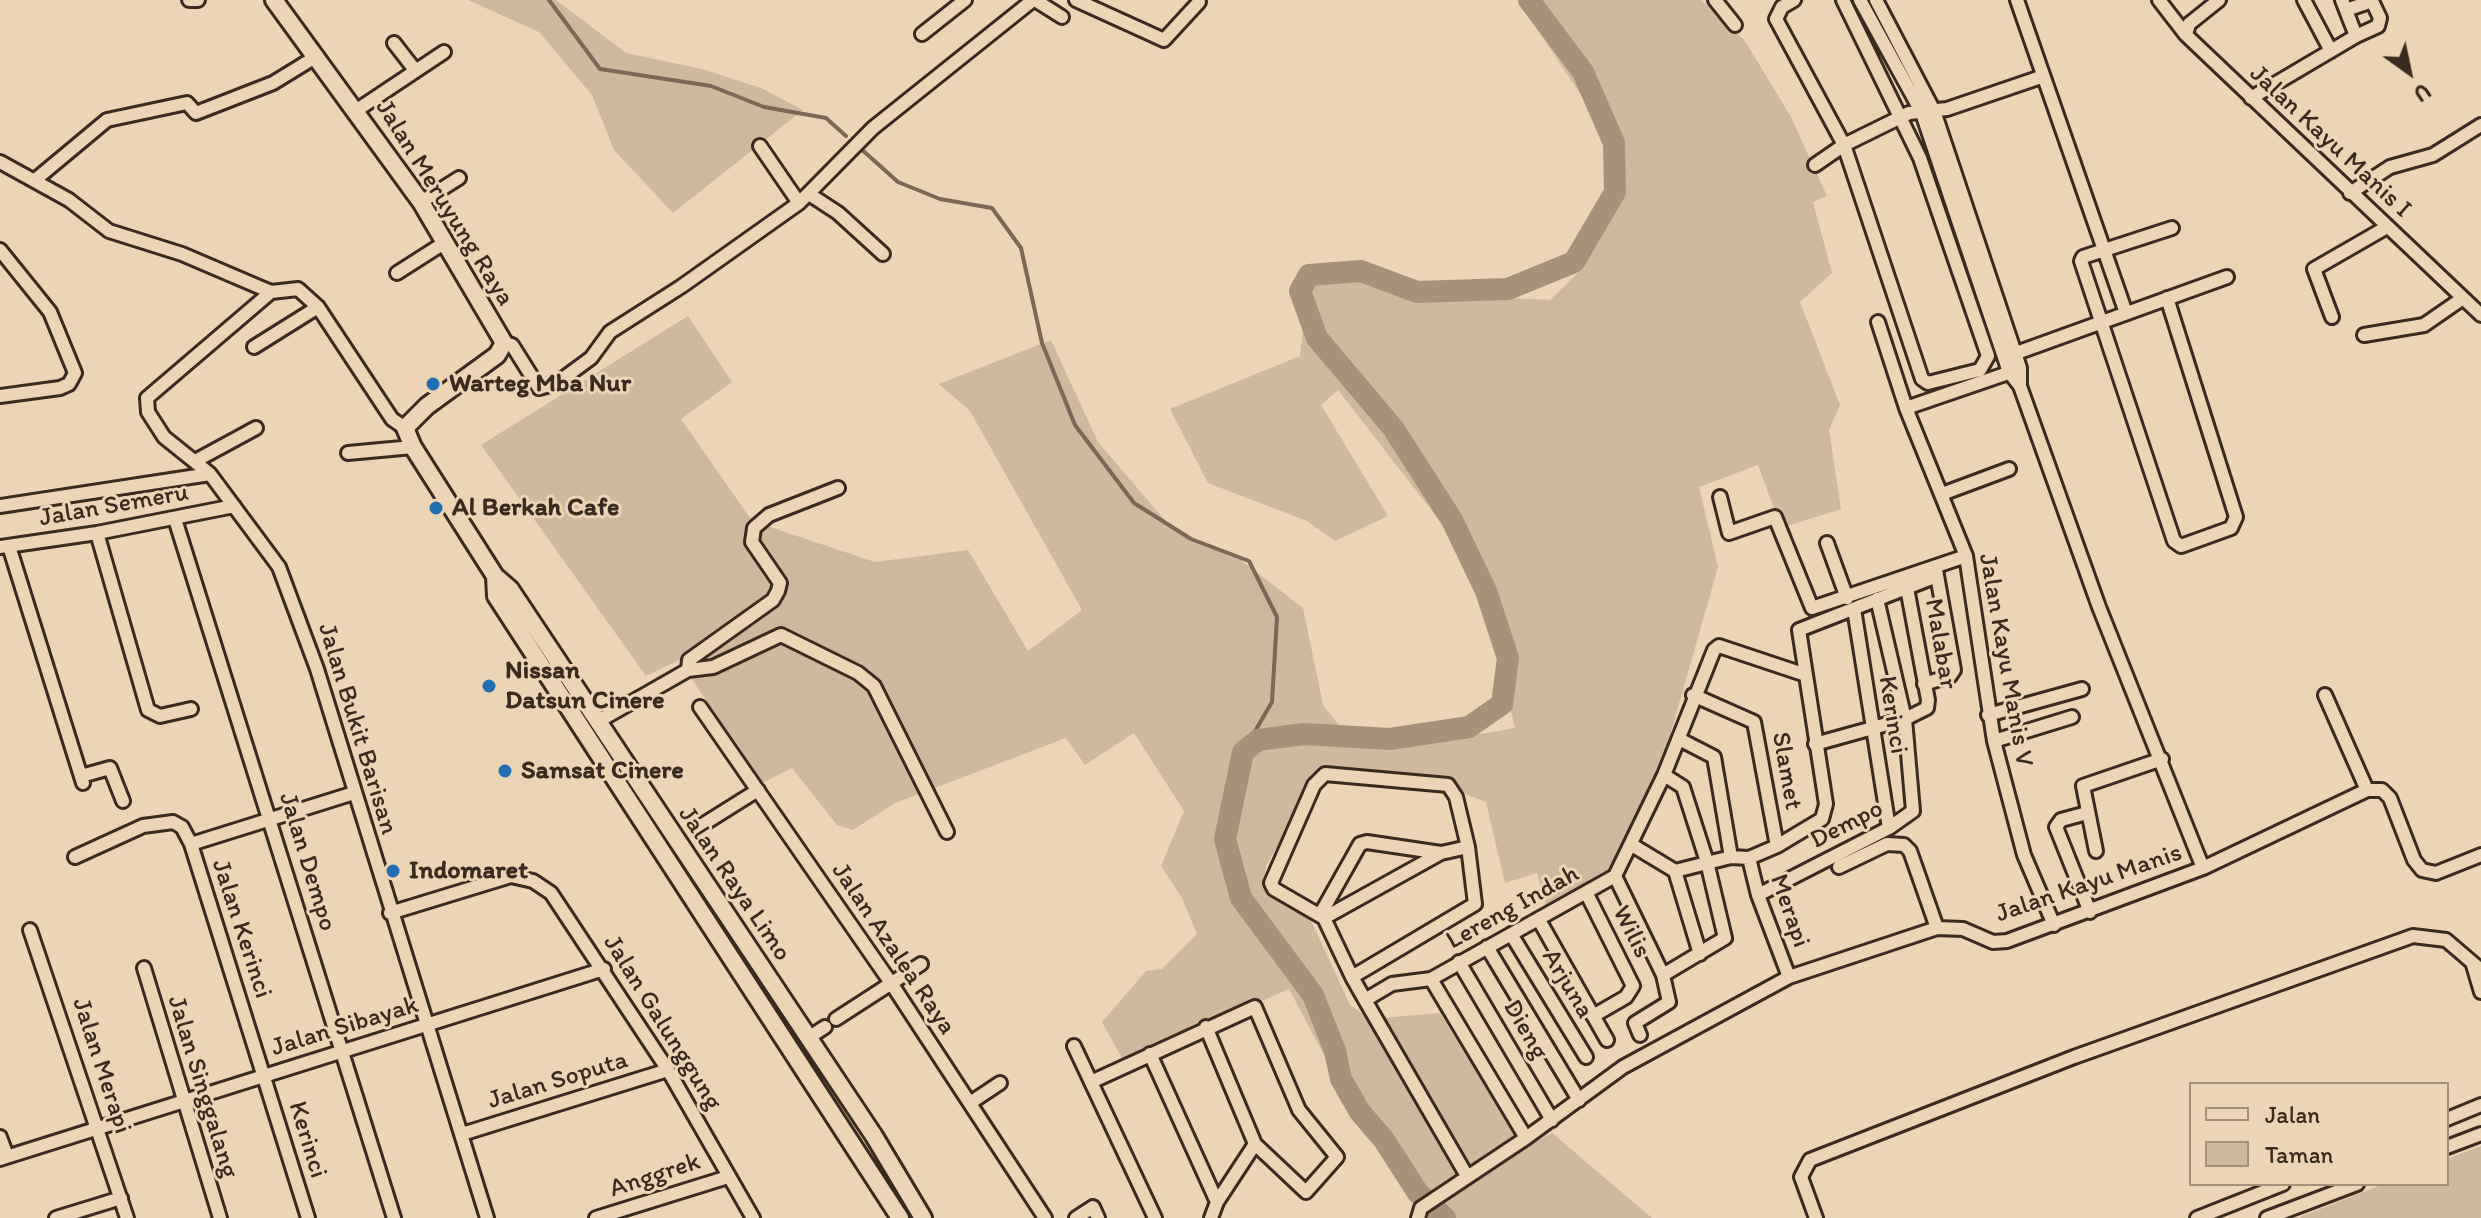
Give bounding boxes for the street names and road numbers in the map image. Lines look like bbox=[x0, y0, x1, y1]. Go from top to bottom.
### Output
street label: Jalan Kayu Manis I bbox=[2243, 59, 2417, 225]
street label: Jalan Meruyung Raya bbox=[368, 94, 520, 312]
street label: Jalan Semeru bbox=[37, 478, 191, 534]
street label: Jalan Kayu Manis V bbox=[1971, 551, 2039, 769]
street label: Malabar bbox=[1917, 596, 1963, 692]
street label: Jalan Bukit Barisan bbox=[310, 619, 404, 839]
street label: Kerinci bbox=[1870, 674, 1914, 756]
street label: Slamet bbox=[1764, 730, 1808, 812]
street label: Jalan Dempo bbox=[271, 789, 343, 935]
street label: Dempo bbox=[1805, 794, 1889, 856]
street label: Jalan Raya Limo bbox=[671, 801, 797, 967]
street label: Jalan Kayu Manis bbox=[1992, 838, 2186, 930]
street label: Jalan Kerinci bbox=[204, 856, 278, 1002]
street label: Jalan Azalea Raya bbox=[824, 857, 962, 1041]
street label: Lereng Indah bbox=[1441, 859, 1585, 957]
street label: Merapi bbox=[1762, 870, 1816, 952]
street label: Wilis bbox=[1605, 901, 1657, 963]
street label: Jalan Galunggung bbox=[596, 930, 728, 1116]
street label: Arjuna bbox=[1534, 944, 1600, 1024]
street label: Jalan Sibayak bbox=[268, 990, 422, 1064]
street label: Jalan Singgalang bbox=[159, 992, 245, 1182]
street label: Jalan Merapi bbox=[64, 994, 138, 1138]
street label: Dieng bbox=[1495, 994, 1555, 1066]
street label: Jalan Soputa bbox=[484, 1045, 632, 1117]
street label: Kerinci bbox=[281, 1098, 333, 1182]
street label: Anggrek bbox=[606, 1147, 704, 1205]

